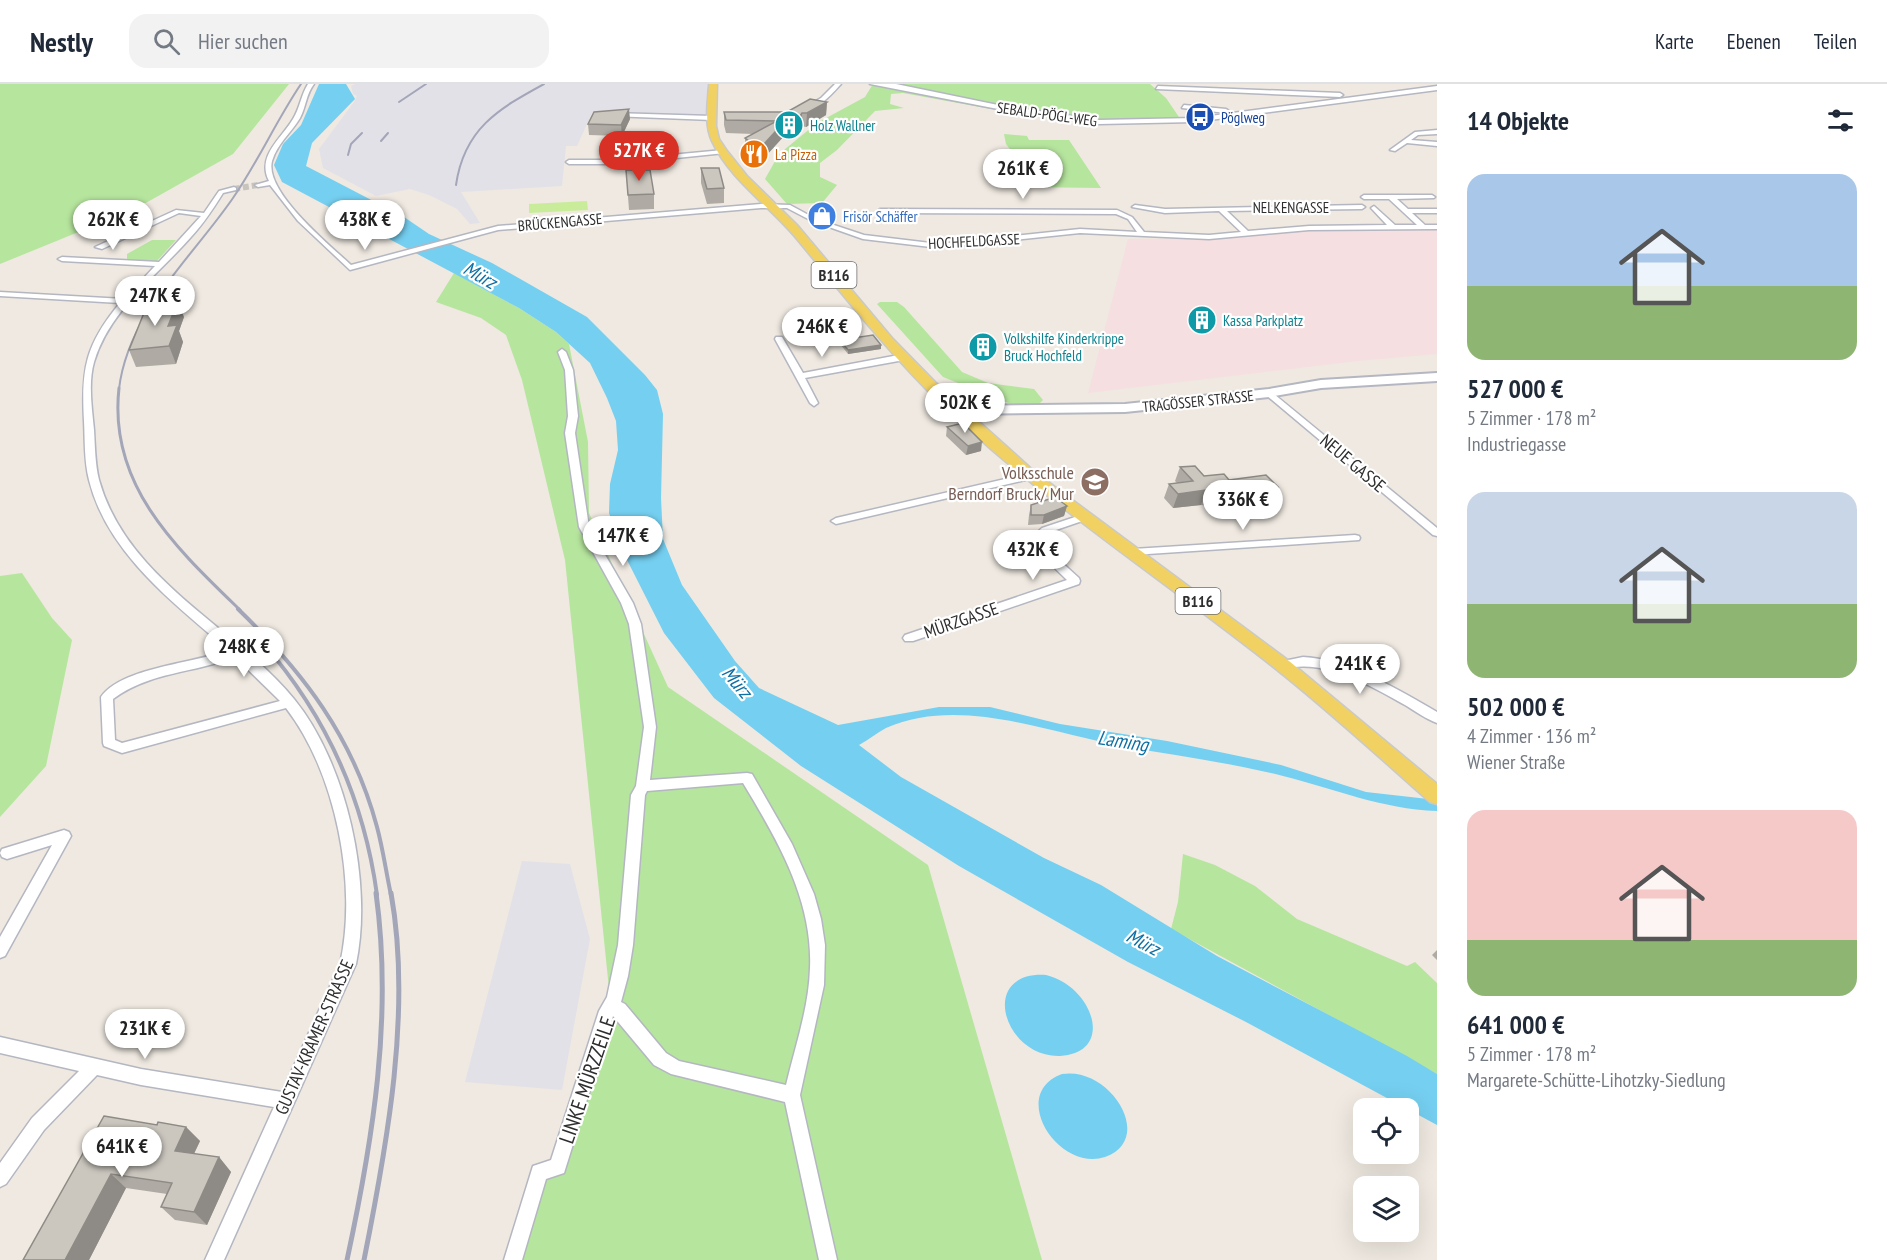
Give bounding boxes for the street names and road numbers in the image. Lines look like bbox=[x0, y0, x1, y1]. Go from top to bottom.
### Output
street label: SEBALD-PÖGL-WEG bbox=[996, 98, 1098, 130]
street label: NELKENGASSE bbox=[1253, 198, 1329, 217]
street label: BRÜCKENGASSE bbox=[517, 209, 603, 235]
street label: HOCHFELDGASSE bbox=[928, 229, 1020, 253]
road number: B116 bbox=[812, 262, 856, 288]
street label: TRAGÖSSER STRASSE bbox=[1141, 386, 1255, 416]
street label: NEUE GASSE bbox=[1315, 429, 1391, 497]
road number: B116 bbox=[1176, 588, 1220, 614]
street label: MÜRZGASSE bbox=[921, 597, 1001, 643]
street label: GUSTAV-KRAMER-STRASSE bbox=[269, 956, 359, 1118]
street label: LINKE MÜRZZEILE bbox=[553, 1013, 621, 1147]

